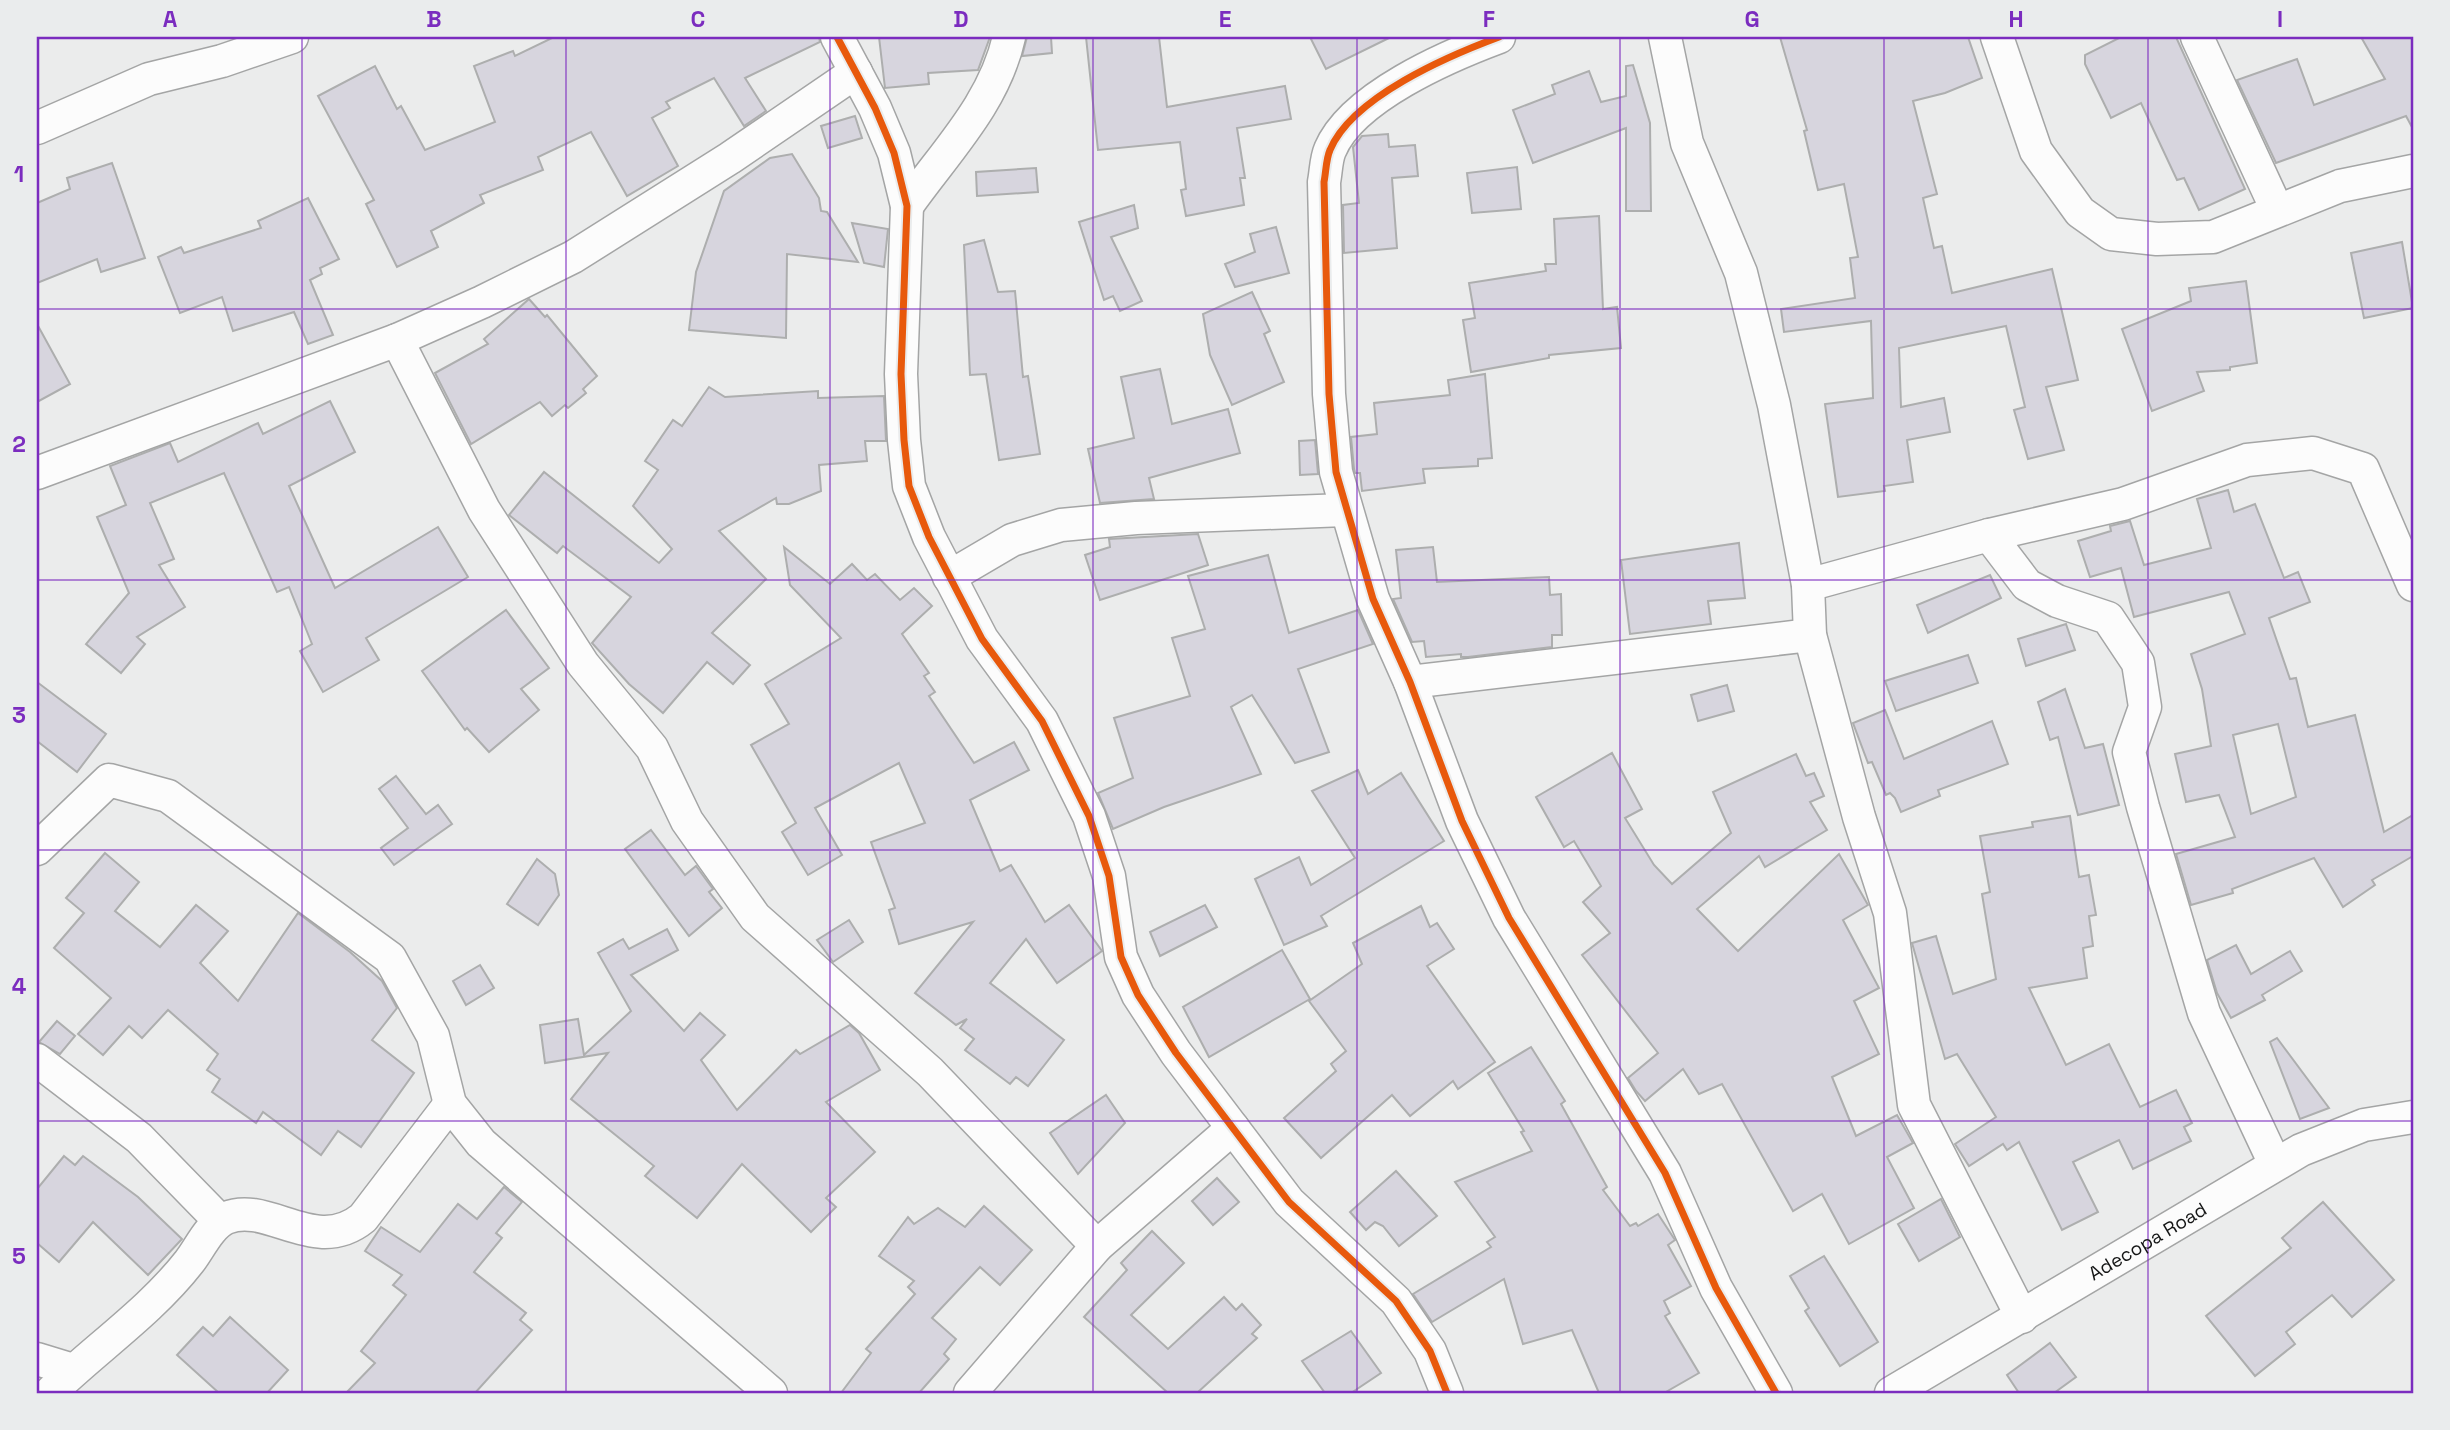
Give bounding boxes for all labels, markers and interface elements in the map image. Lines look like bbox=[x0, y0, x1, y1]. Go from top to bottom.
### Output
text: A bbox=[163, 4, 178, 34]
text: B bbox=[426, 4, 442, 34]
text: C bbox=[691, 4, 705, 34]
text: D bbox=[953, 4, 969, 34]
text: E bbox=[1219, 4, 1231, 34]
text: F bbox=[1483, 4, 1495, 34]
text: G bbox=[1744, 4, 1760, 34]
text: H bbox=[2008, 4, 2024, 34]
text: I bbox=[2277, 4, 2283, 34]
text: 1 bbox=[14, 159, 24, 189]
text: 2 bbox=[12, 429, 26, 459]
text: 3 bbox=[12, 700, 26, 730]
text: 4 bbox=[12, 971, 27, 1001]
street label: Adecopa Road bbox=[2084, 1197, 2211, 1286]
text: 5 bbox=[12, 1241, 26, 1271]

